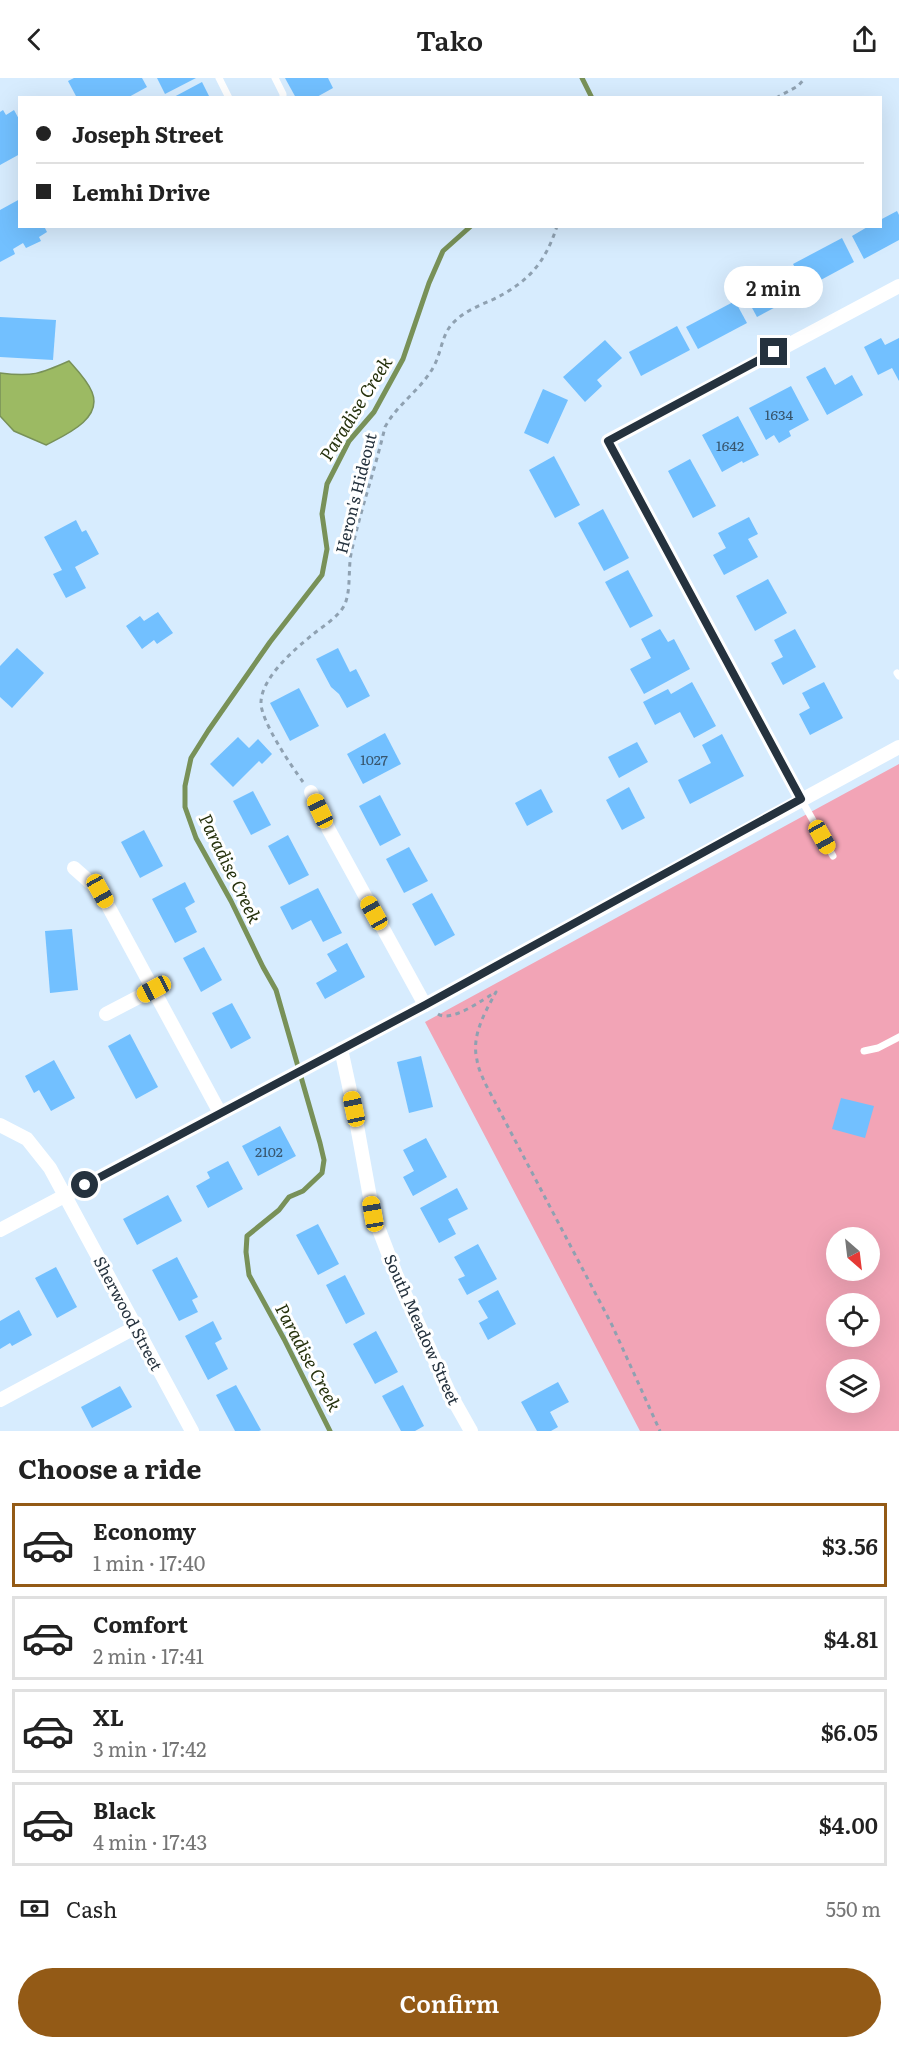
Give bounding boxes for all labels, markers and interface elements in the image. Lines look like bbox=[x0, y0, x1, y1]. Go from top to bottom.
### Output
text: Tako bbox=[416, 19, 483, 59]
icon: back bbox=[18, 23, 51, 56]
icon: share bbox=[848, 23, 881, 56]
text: Joseph Street bbox=[72, 117, 223, 150]
text: Lemhi Drive bbox=[72, 175, 210, 208]
callout: 2 min bbox=[724, 265, 824, 307]
text: 2 min bbox=[746, 272, 801, 302]
route end bbox=[760, 338, 787, 365]
water label: Paradise Creek bbox=[312, 350, 398, 466]
house number: 1634 bbox=[765, 404, 794, 424]
street label: Heron's Hideout bbox=[328, 430, 382, 556]
house number: 1642 bbox=[716, 435, 744, 455]
house number: 1027 bbox=[360, 749, 388, 769]
car bbox=[304, 791, 336, 831]
water label: Paradise Creek bbox=[193, 809, 269, 927]
car bbox=[805, 817, 839, 857]
car bbox=[83, 871, 117, 911]
car bbox=[357, 893, 391, 933]
car bbox=[134, 973, 174, 1005]
car bbox=[341, 1090, 367, 1128]
house number: 2102 bbox=[255, 1141, 283, 1161]
route start bbox=[71, 1171, 98, 1198]
car bbox=[361, 1195, 385, 1233]
north arrow bbox=[826, 1227, 880, 1281]
map controls bbox=[826, 1227, 880, 1413]
street label: South Meadow Street bbox=[379, 1250, 467, 1409]
street label: Sherwood Street bbox=[89, 1251, 170, 1375]
button: locate bbox=[826, 1293, 880, 1347]
water label: Paradise Creek bbox=[269, 1298, 349, 1416]
button: layers bbox=[826, 1359, 880, 1413]
text: Choose a ride bbox=[18, 1447, 201, 1487]
text: Economy bbox=[93, 1514, 196, 1547]
icon: car bbox=[21, 1518, 75, 1572]
text: $3.56 bbox=[822, 1529, 878, 1562]
text: 1 min · 17:40 bbox=[93, 1547, 205, 1577]
text: Comfort bbox=[93, 1607, 188, 1640]
icon: car bbox=[21, 1611, 75, 1665]
text: $4.81 bbox=[823, 1622, 878, 1655]
text: 2 min · 17:41 bbox=[93, 1640, 204, 1670]
text: XL bbox=[93, 1700, 124, 1733]
icon: car bbox=[21, 1704, 75, 1758]
text: $6.05 bbox=[821, 1715, 878, 1748]
text: 3 min · 17:42 bbox=[93, 1733, 207, 1763]
text: Black bbox=[93, 1793, 155, 1826]
icon: car bbox=[21, 1797, 75, 1851]
text: $4.00 bbox=[819, 1808, 878, 1841]
text: 4 min · 17:43 bbox=[93, 1826, 207, 1856]
icon: cash bbox=[18, 1892, 51, 1925]
text: Cash bbox=[66, 1892, 117, 1925]
text: 550 m bbox=[826, 1893, 881, 1923]
button: Confirm bbox=[18, 1968, 881, 2037]

